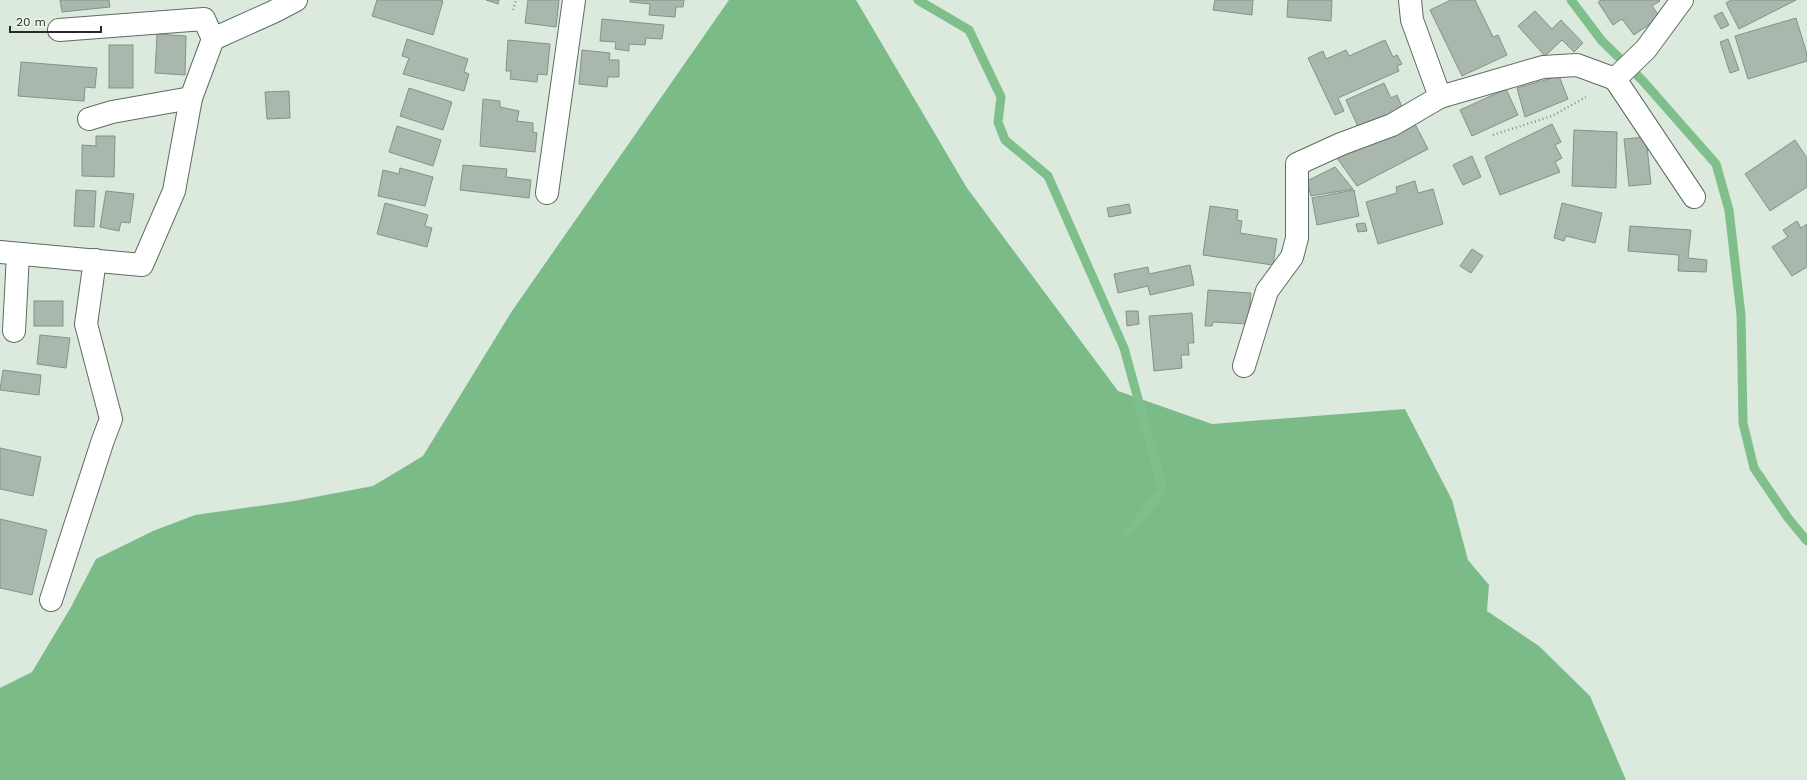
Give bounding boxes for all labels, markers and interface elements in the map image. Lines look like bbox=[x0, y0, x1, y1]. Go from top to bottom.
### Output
scale bar bbox=[10, 8, 101, 34]
text: 20 m bbox=[16, 15, 46, 29]

